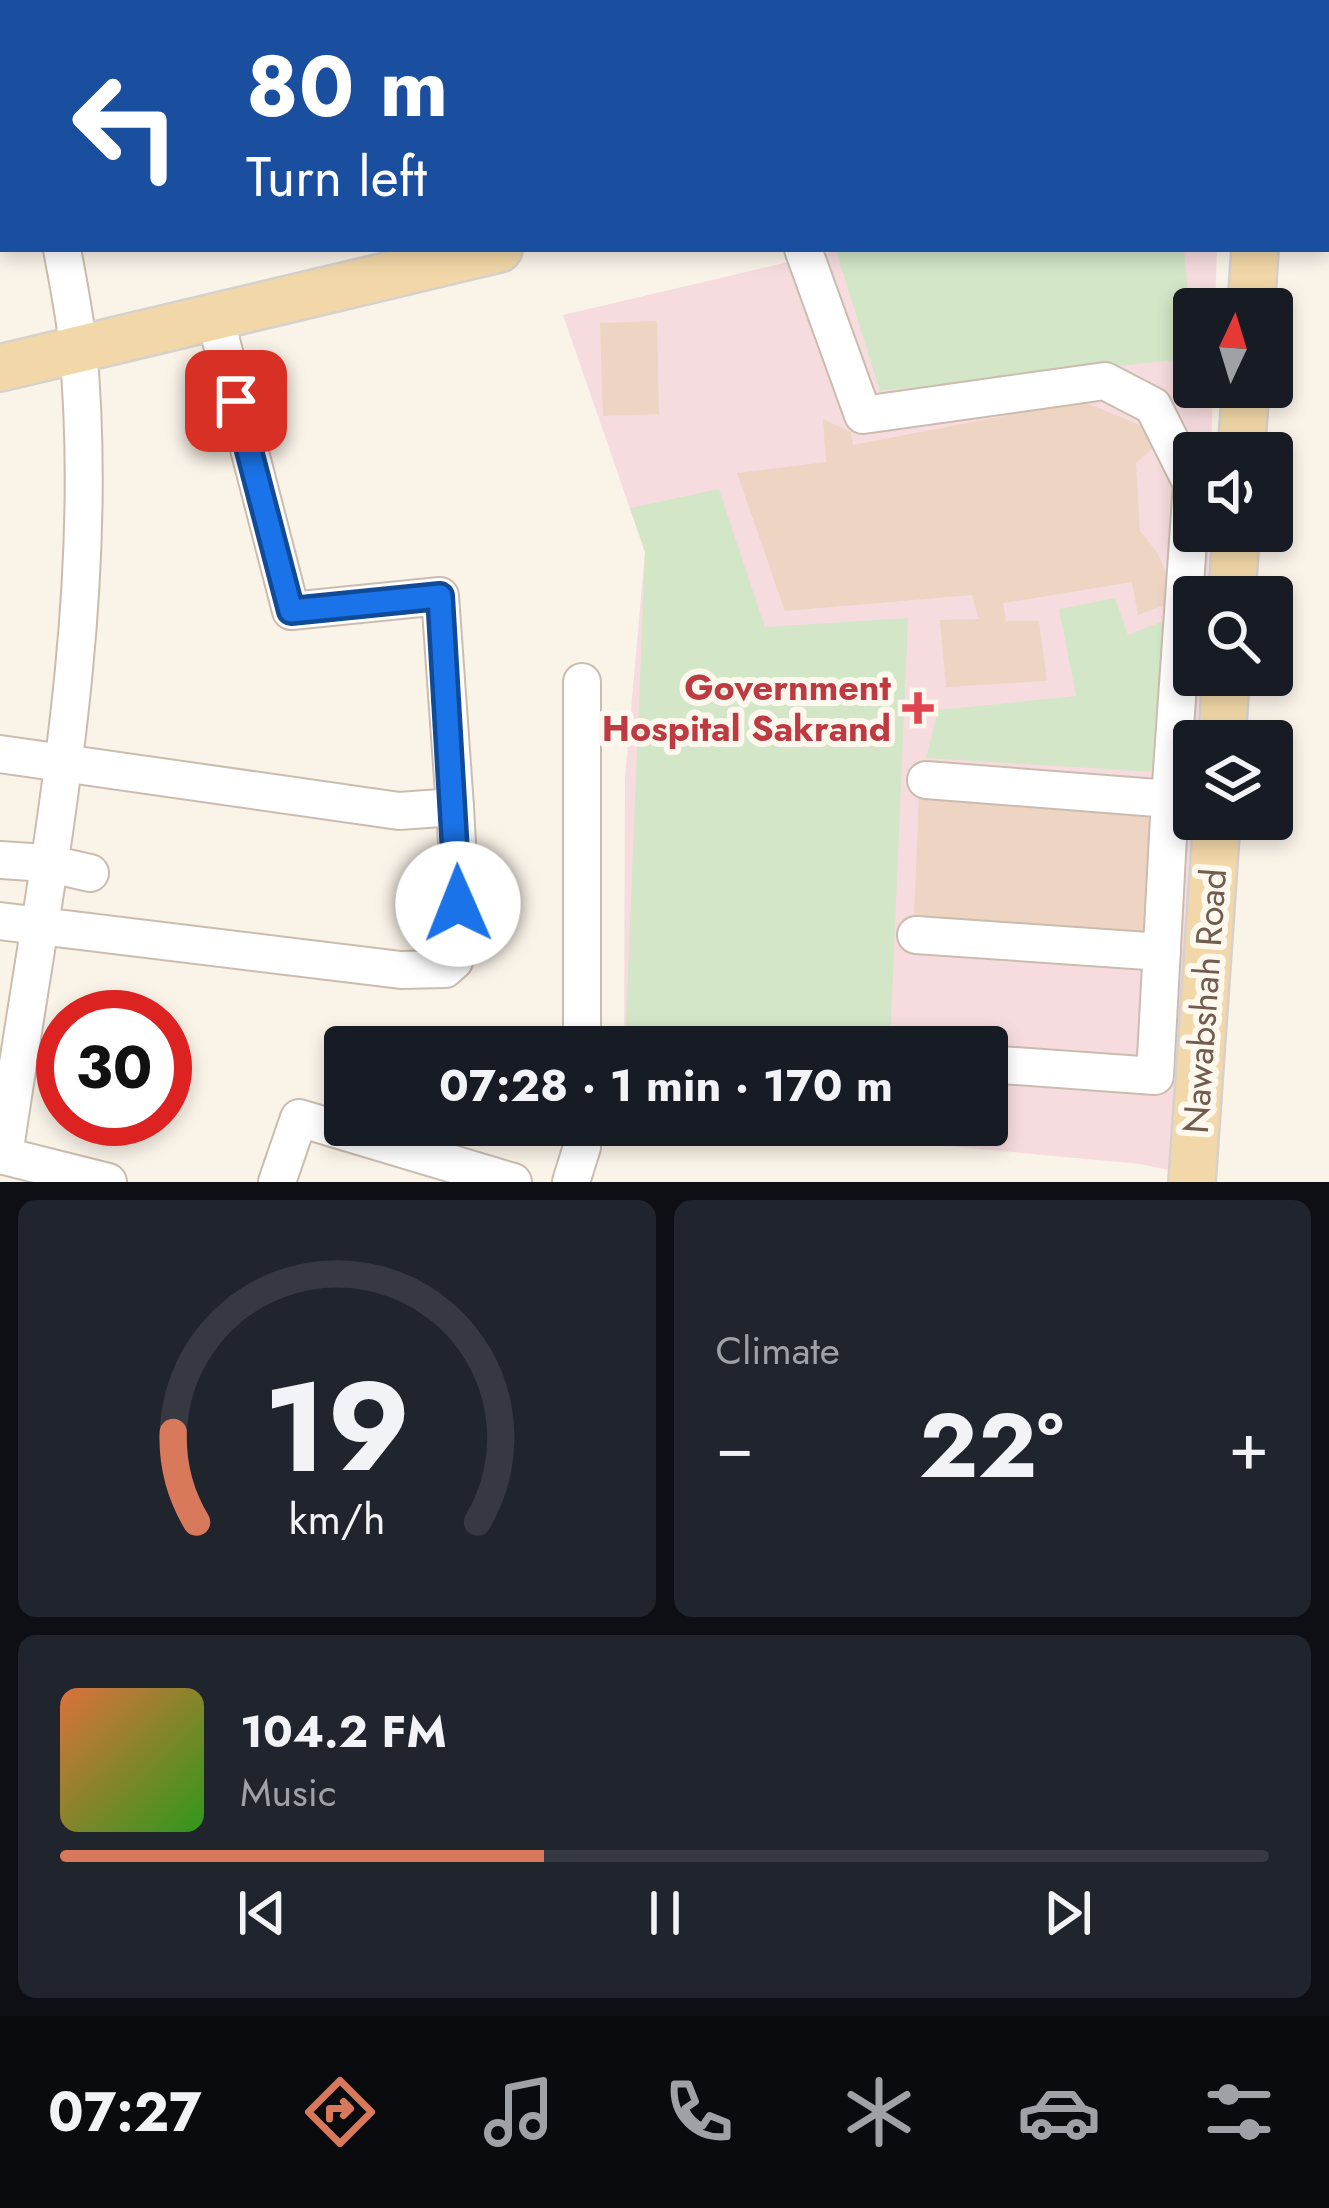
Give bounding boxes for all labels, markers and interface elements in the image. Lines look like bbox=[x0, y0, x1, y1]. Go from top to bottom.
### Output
text: 80 m bbox=[246, 26, 448, 148]
icon: left bbox=[48, 48, 204, 204]
text: Turn left bbox=[246, 138, 427, 216]
north arrow bbox=[1173, 288, 1293, 408]
map controls bbox=[1173, 288, 1293, 840]
pin bbox=[185, 350, 287, 452]
icon: arrive bbox=[203, 368, 269, 434]
button: sound bbox=[1173, 432, 1293, 552]
button: search bbox=[1173, 576, 1293, 696]
place label: Government Hospital Sakrand bbox=[602, 661, 892, 754]
marker: Government Hospital Sakrand bbox=[902, 692, 934, 724]
button: layers bbox=[1173, 720, 1293, 840]
position arrow bbox=[395, 841, 521, 967]
street label: Nawabshah Road bbox=[1169, 867, 1239, 1135]
speed limit sign: 30 bbox=[36, 990, 192, 1146]
text: 07:28 · 1 min · 170 m bbox=[439, 1053, 893, 1118]
text: Climate bbox=[716, 1322, 840, 1379]
text: 19 bbox=[263, 1337, 410, 1518]
text: 22° bbox=[919, 1381, 1064, 1511]
text: − bbox=[716, 1398, 754, 1494]
text: + bbox=[1228, 1398, 1269, 1494]
text: km/h bbox=[288, 1487, 385, 1549]
text: 104.2 FM bbox=[240, 1699, 447, 1764]
text: Music bbox=[240, 1764, 337, 1821]
icon: previous bbox=[229, 1880, 295, 1946]
icon: pause bbox=[632, 1880, 698, 1946]
icon: next bbox=[1035, 1880, 1101, 1946]
icon: directions bbox=[298, 2070, 382, 2154]
icon: music bbox=[477, 2070, 561, 2154]
icon: phone bbox=[657, 2070, 741, 2154]
icon: climate bbox=[837, 2070, 921, 2154]
icon: car bbox=[1017, 2070, 1101, 2154]
icon: filters bbox=[1197, 2070, 1281, 2154]
text: 07:27 bbox=[48, 2073, 202, 2151]

